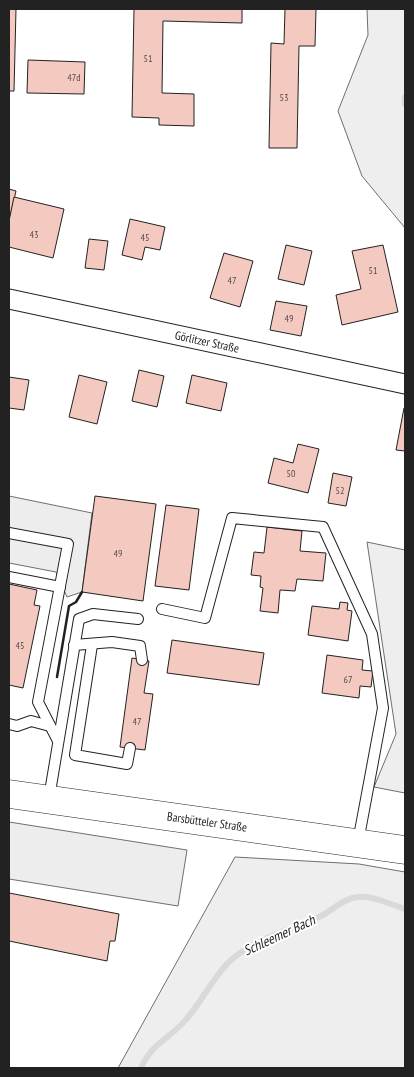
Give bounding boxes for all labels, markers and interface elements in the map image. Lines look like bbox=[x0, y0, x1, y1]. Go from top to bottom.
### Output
house number: 51 bbox=[144, 52, 153, 65]
house number: 47d bbox=[67, 71, 81, 84]
house number: 53 bbox=[280, 91, 289, 104]
house number: 43 bbox=[30, 228, 39, 241]
house number: 45 bbox=[141, 231, 150, 244]
house number: 51 bbox=[369, 264, 378, 277]
house number: 47 bbox=[228, 274, 237, 287]
house number: 49 bbox=[285, 312, 294, 325]
street label: Görlitzer Straße bbox=[174, 327, 241, 356]
house number: 50 bbox=[287, 467, 296, 480]
house number: 52 bbox=[336, 484, 345, 497]
house number: 49 bbox=[114, 547, 123, 560]
house number: 45 bbox=[16, 639, 25, 652]
house number: 67 bbox=[344, 673, 353, 686]
house number: 47 bbox=[133, 715, 142, 728]
street label: Barsbütteler Straße bbox=[166, 808, 248, 835]
water label: Schleemer Bach bbox=[240, 910, 318, 959]

